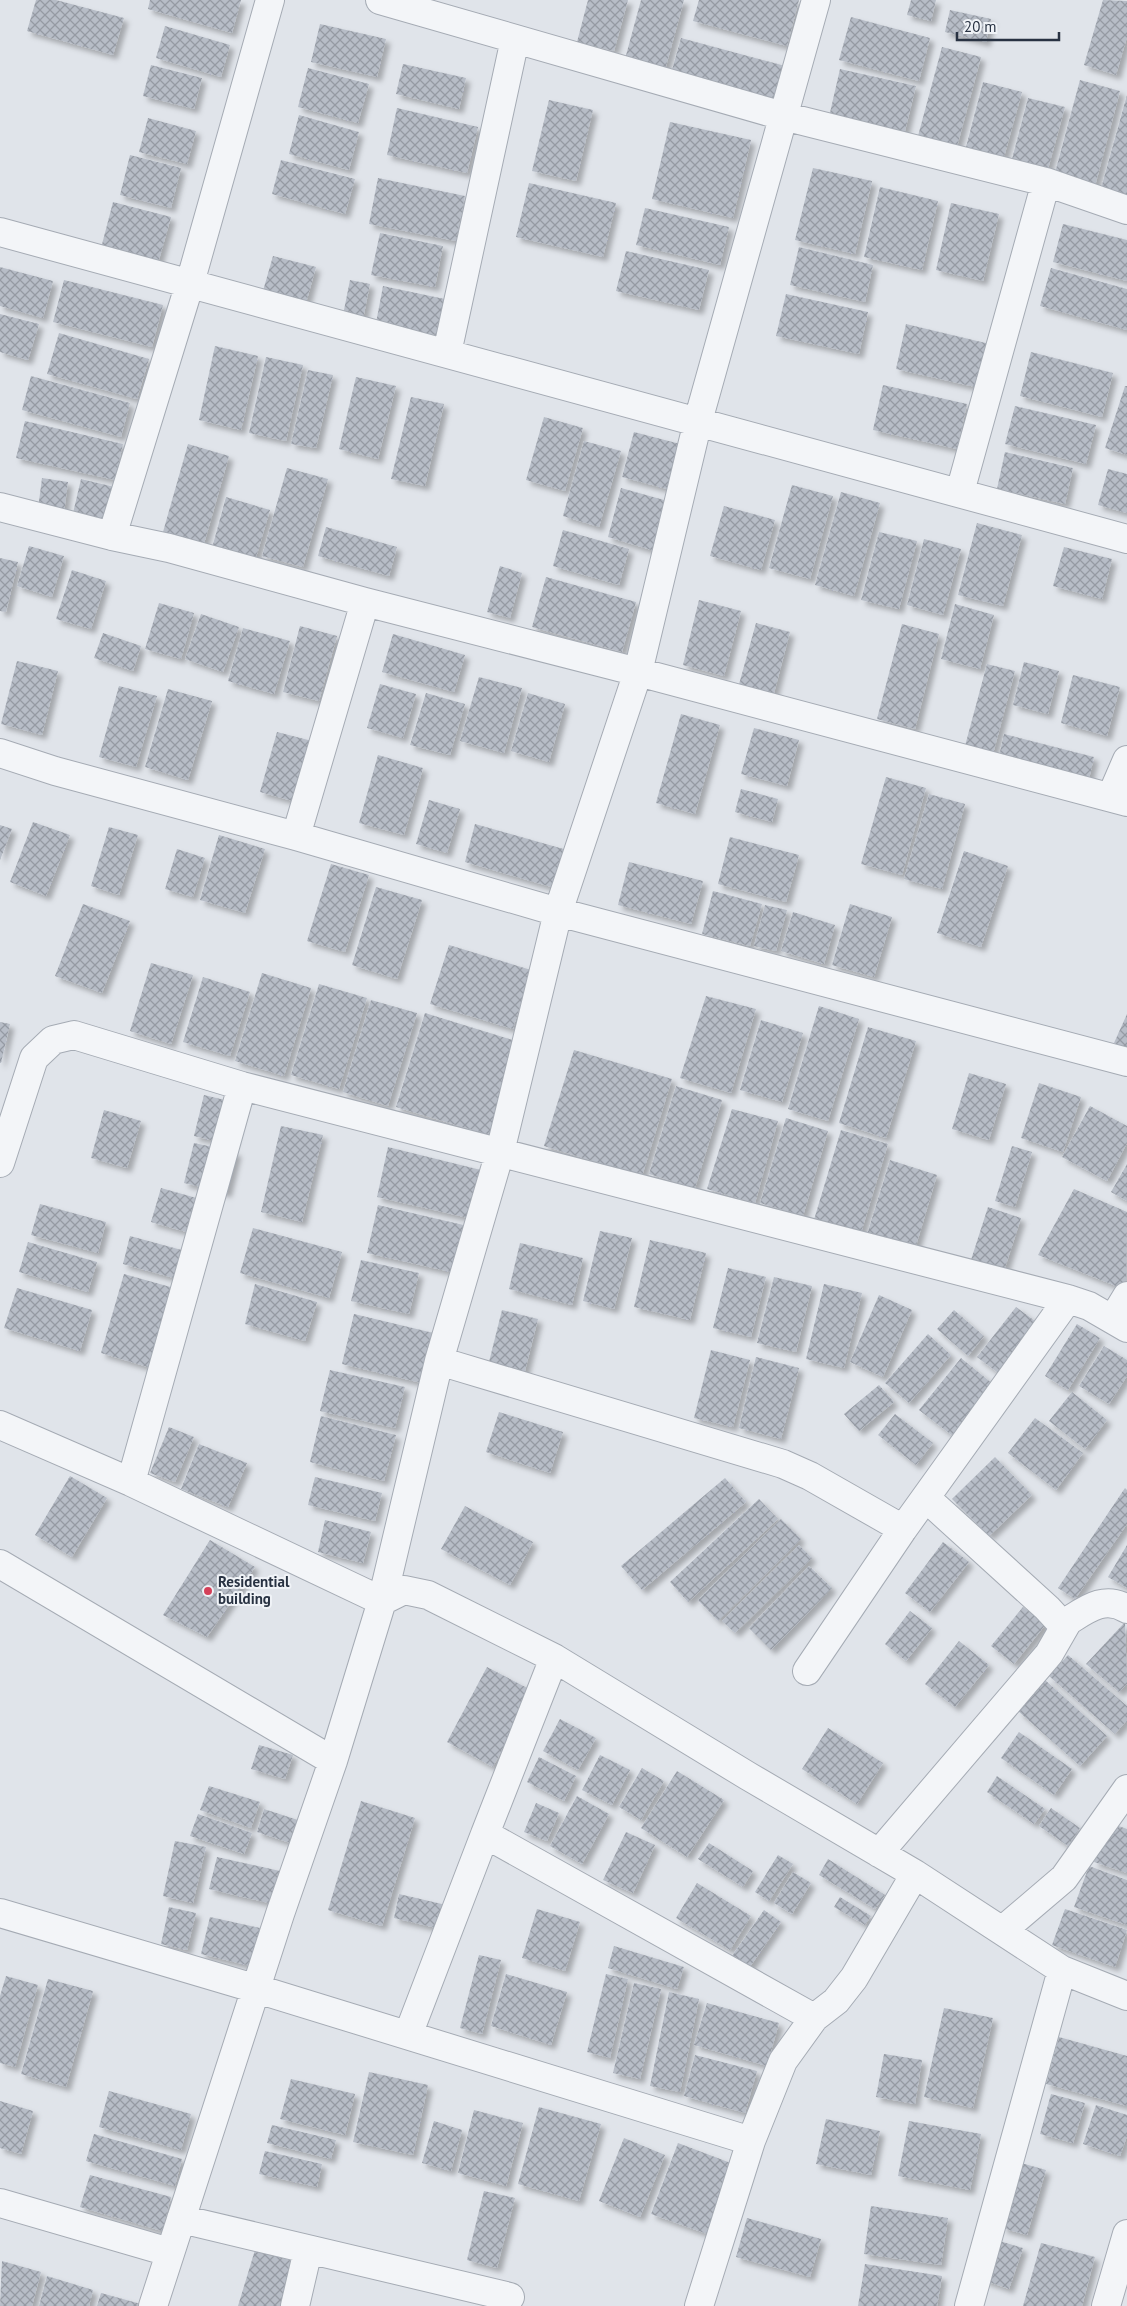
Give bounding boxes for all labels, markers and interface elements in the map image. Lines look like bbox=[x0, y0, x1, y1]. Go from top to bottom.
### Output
scale bar bbox=[957, 10, 1060, 42]
text: 20 m bbox=[964, 17, 997, 36]
place label: Residential building bbox=[218, 1572, 290, 1608]
marker: Residential building bbox=[202, 1585, 214, 1597]

